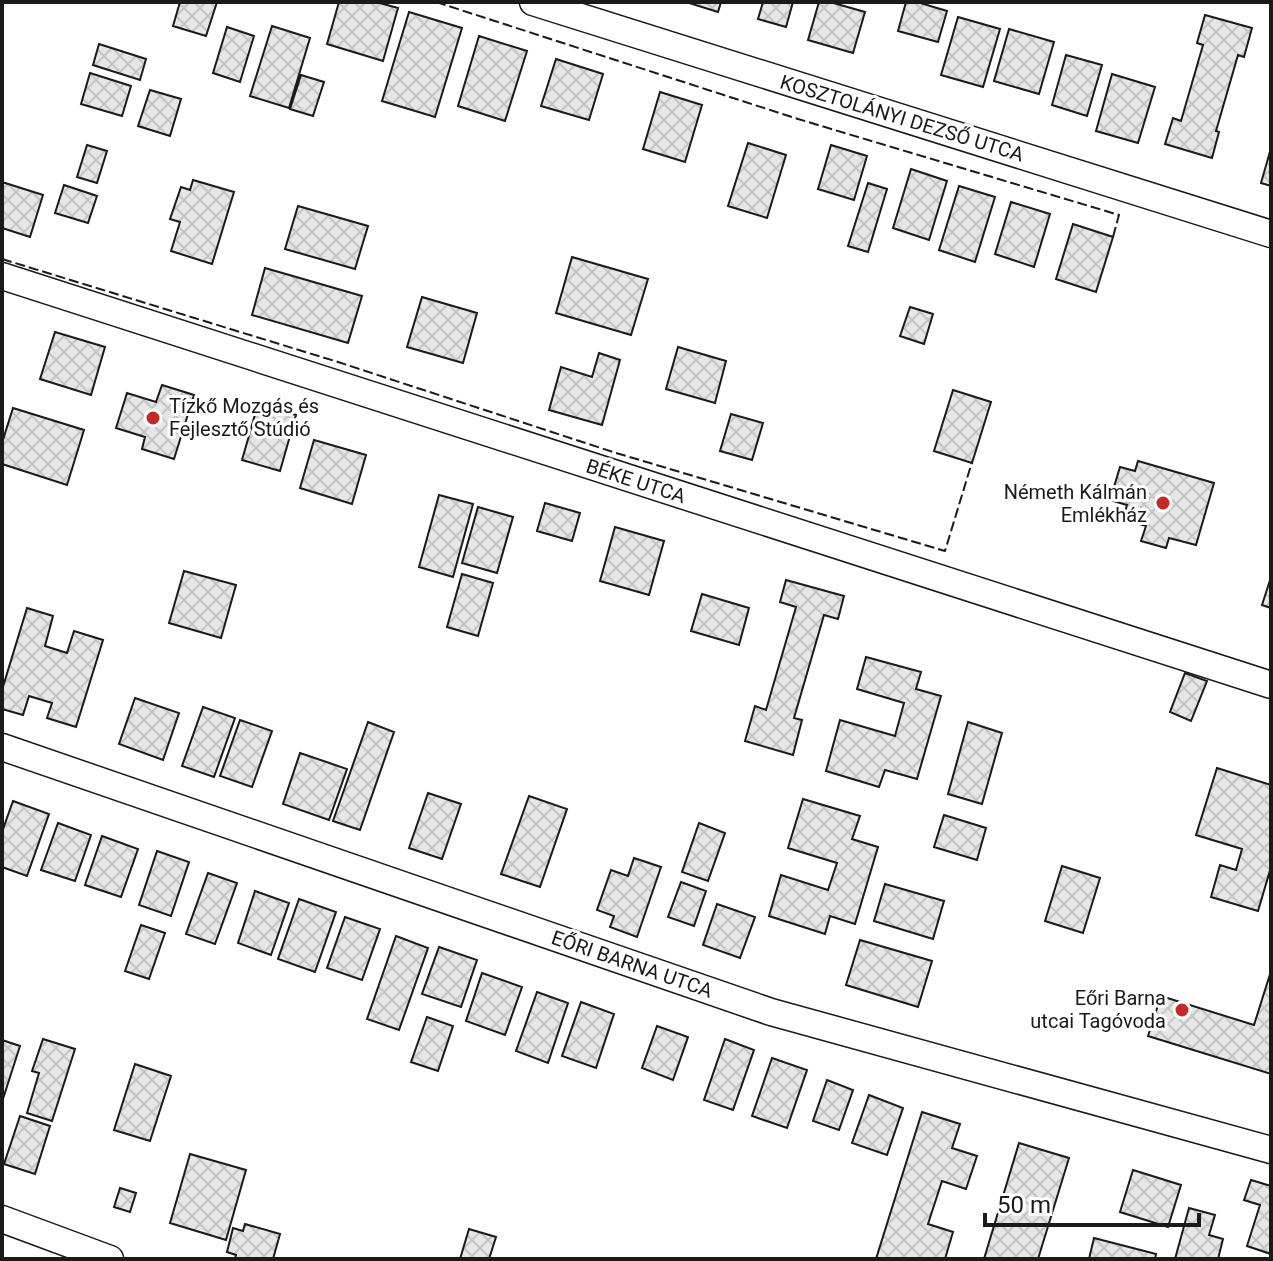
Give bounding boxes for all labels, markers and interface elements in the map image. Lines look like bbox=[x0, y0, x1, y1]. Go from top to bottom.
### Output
street label: KOSZTOLÁNYI DEZSŐ UTCA bbox=[777, 69, 1027, 167]
place label: Tízkő Mozgás és Fejlesztő Stúdió bbox=[169, 394, 319, 441]
marker: Tízkő Mozgás és Fejlesztő Stúdió bbox=[144, 409, 162, 427]
street label: BÉKE UTCA bbox=[583, 454, 689, 508]
place label: Németh Kálmán Emlékház bbox=[1004, 480, 1147, 527]
marker: Németh Kálmán Emlékház bbox=[1154, 494, 1172, 512]
street label: EŐRI BARNA UTCA bbox=[548, 925, 716, 1003]
place label: Eőri Barna utcai Tagóvoda bbox=[1030, 986, 1166, 1033]
marker: Eőri Barna utcai Tagóvoda bbox=[1173, 1001, 1191, 1019]
scale bar bbox=[985, 1177, 1199, 1227]
text: 50 m bbox=[997, 1191, 1051, 1219]

